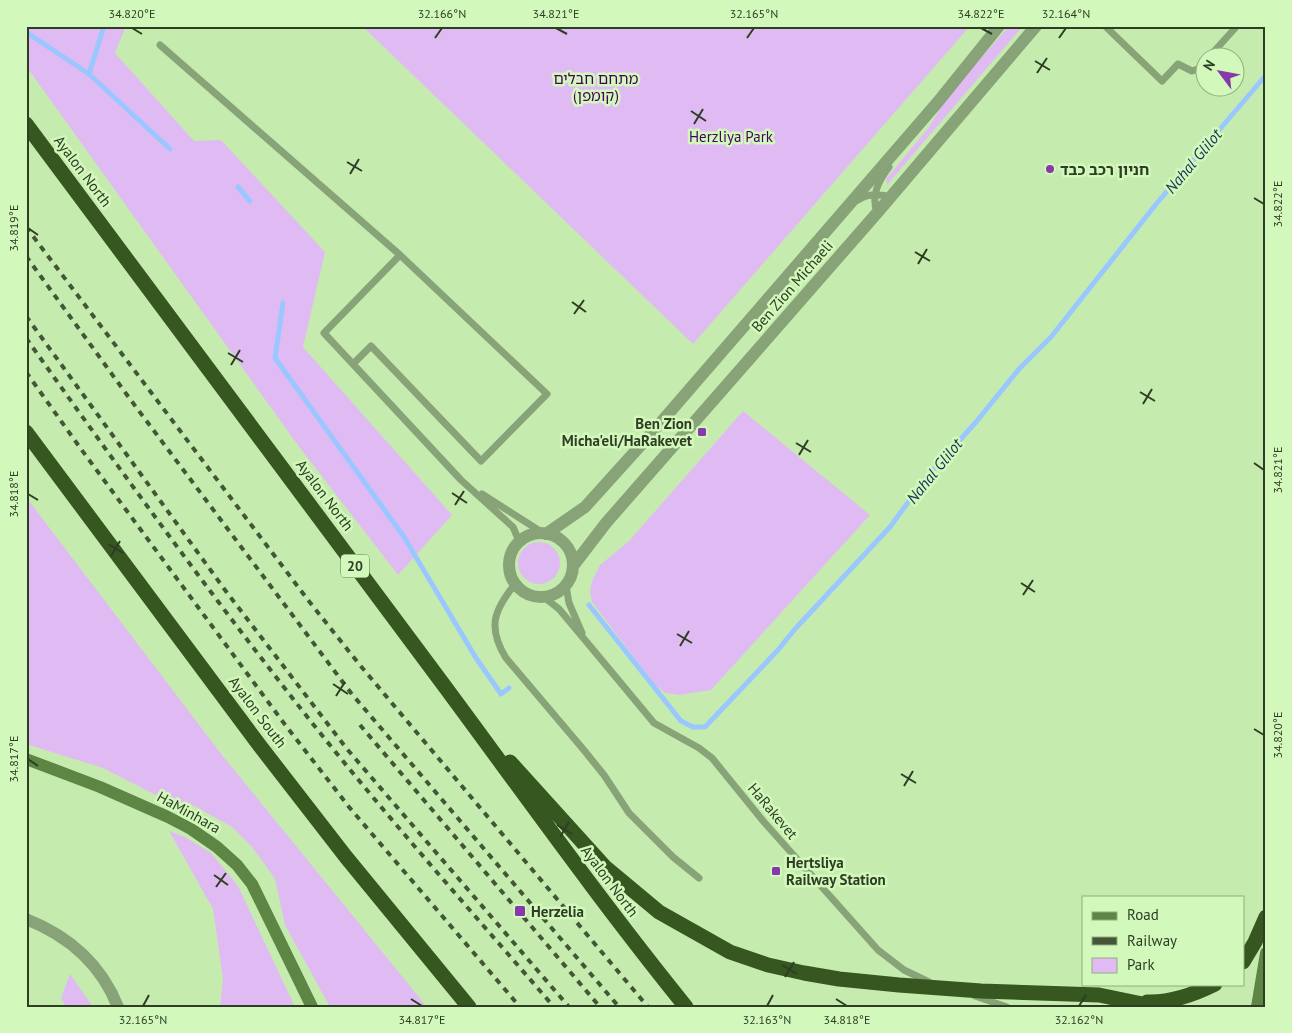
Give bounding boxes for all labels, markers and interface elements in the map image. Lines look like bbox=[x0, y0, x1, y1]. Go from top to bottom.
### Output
text: 34.820°E bbox=[109, 6, 155, 21]
text: 32.166°N bbox=[418, 6, 466, 21]
text: 34.821°E bbox=[533, 6, 579, 21]
text: 32.165°N bbox=[730, 6, 778, 21]
text: 34.822°E bbox=[958, 6, 1004, 21]
text: 32.164°N bbox=[1042, 6, 1090, 21]
north arrow bbox=[1194, 48, 1244, 98]
text: N bbox=[1199, 56, 1219, 74]
park label: מתחם חבלים (קומפן) bbox=[554, 69, 639, 105]
water label: Nahal Glilot bbox=[1160, 124, 1226, 197]
park label: Herzliya Park bbox=[689, 127, 774, 146]
street label: Ayalon North bbox=[50, 132, 116, 210]
place label: חניון רכב כבד bbox=[1060, 160, 1149, 179]
marker: חניון רכב כבד bbox=[1044, 163, 1056, 175]
text: 34.822°E bbox=[1270, 181, 1285, 227]
text: 34.819°E bbox=[6, 205, 21, 251]
street label: Ben Zion Michaeli bbox=[747, 236, 837, 336]
place label: Ben Zion Micha'eli/HaRakevet bbox=[562, 414, 693, 450]
marker: Ben Zion Micha'eli/HaRakevet bbox=[696, 426, 708, 438]
water label: Nahal Glilot bbox=[902, 434, 967, 508]
text: 34.821°E bbox=[1270, 447, 1285, 493]
street label: Ayalon North bbox=[292, 456, 358, 534]
text: 34.818°E bbox=[6, 471, 21, 517]
road number: 20 bbox=[341, 554, 369, 578]
street label: Ayalon South bbox=[225, 672, 291, 752]
text: 34.820°E bbox=[1270, 712, 1285, 758]
text: 34.817°E bbox=[6, 736, 21, 782]
street label: HaRakevet bbox=[744, 779, 802, 843]
street label: HaMinhara bbox=[154, 787, 224, 837]
street label: Ayalon North bbox=[577, 842, 643, 920]
place label: Hertsliya Railway Station bbox=[786, 853, 886, 889]
marker: Hertsliya Railway Station bbox=[770, 865, 782, 877]
legend bbox=[1082, 896, 1244, 986]
place label: Herzelia bbox=[531, 902, 584, 921]
marker: Herzelia bbox=[513, 904, 527, 918]
text: Road bbox=[1127, 905, 1159, 924]
text: Railway bbox=[1127, 931, 1177, 950]
text: Park bbox=[1127, 955, 1155, 974]
text: 32.165°N bbox=[119, 1012, 167, 1027]
text: 34.817°E bbox=[399, 1012, 445, 1027]
text: 32.163°N bbox=[743, 1012, 791, 1027]
text: 34.818°E bbox=[824, 1012, 870, 1027]
text: 32.162°N bbox=[1055, 1012, 1103, 1027]

